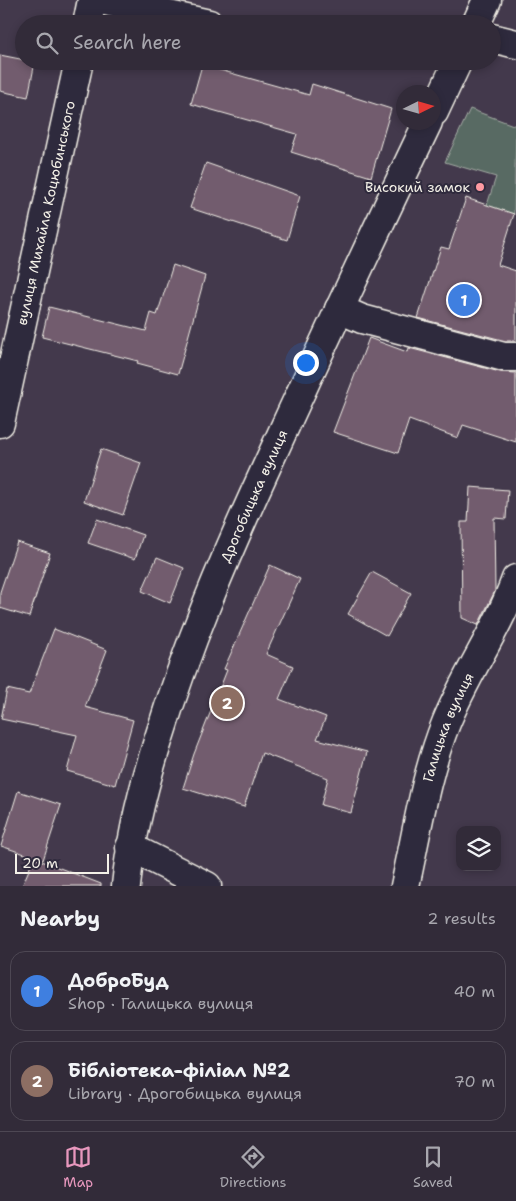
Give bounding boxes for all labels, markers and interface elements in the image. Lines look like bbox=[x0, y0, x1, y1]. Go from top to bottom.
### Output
search box bbox=[15, 15, 501, 70]
icon: search bbox=[33, 29, 61, 57]
text: Search here bbox=[73, 30, 182, 55]
north arrow bbox=[396, 85, 441, 130]
street label: вулиця Михайла Коцюбинського bbox=[13, 99, 79, 327]
place label: Високий замок bbox=[365, 178, 471, 196]
marker: Високий замок bbox=[474, 181, 486, 193]
pin: 1 bbox=[448, 281, 480, 319]
your location bbox=[293, 350, 319, 376]
street label: Дрогобицька вулиця bbox=[216, 427, 291, 565]
street label: Галицька вулиця bbox=[419, 669, 478, 784]
pin: 2 bbox=[211, 684, 243, 722]
map controls bbox=[456, 826, 501, 871]
button: layers bbox=[456, 826, 501, 871]
scale bar bbox=[15, 851, 109, 874]
text: 20 m bbox=[22, 854, 58, 872]
text: Nearby bbox=[20, 905, 100, 933]
text: 2 results bbox=[427, 908, 496, 929]
text: ДоброБуд bbox=[68, 968, 169, 993]
text: 1 bbox=[33, 981, 41, 1002]
text: 40 m bbox=[453, 981, 495, 1002]
text: Shop · Галицька вулиця bbox=[68, 993, 253, 1014]
text: Бібліотека-філіал №2 bbox=[68, 1058, 290, 1083]
text: 2 bbox=[31, 1071, 43, 1092]
text: 70 m bbox=[454, 1071, 495, 1092]
text: Library · Дрогобицька вулиця bbox=[68, 1083, 302, 1104]
tab: Map bbox=[63, 1143, 93, 1191]
tab: Directions bbox=[220, 1143, 287, 1191]
tab: Saved bbox=[413, 1143, 453, 1191]

